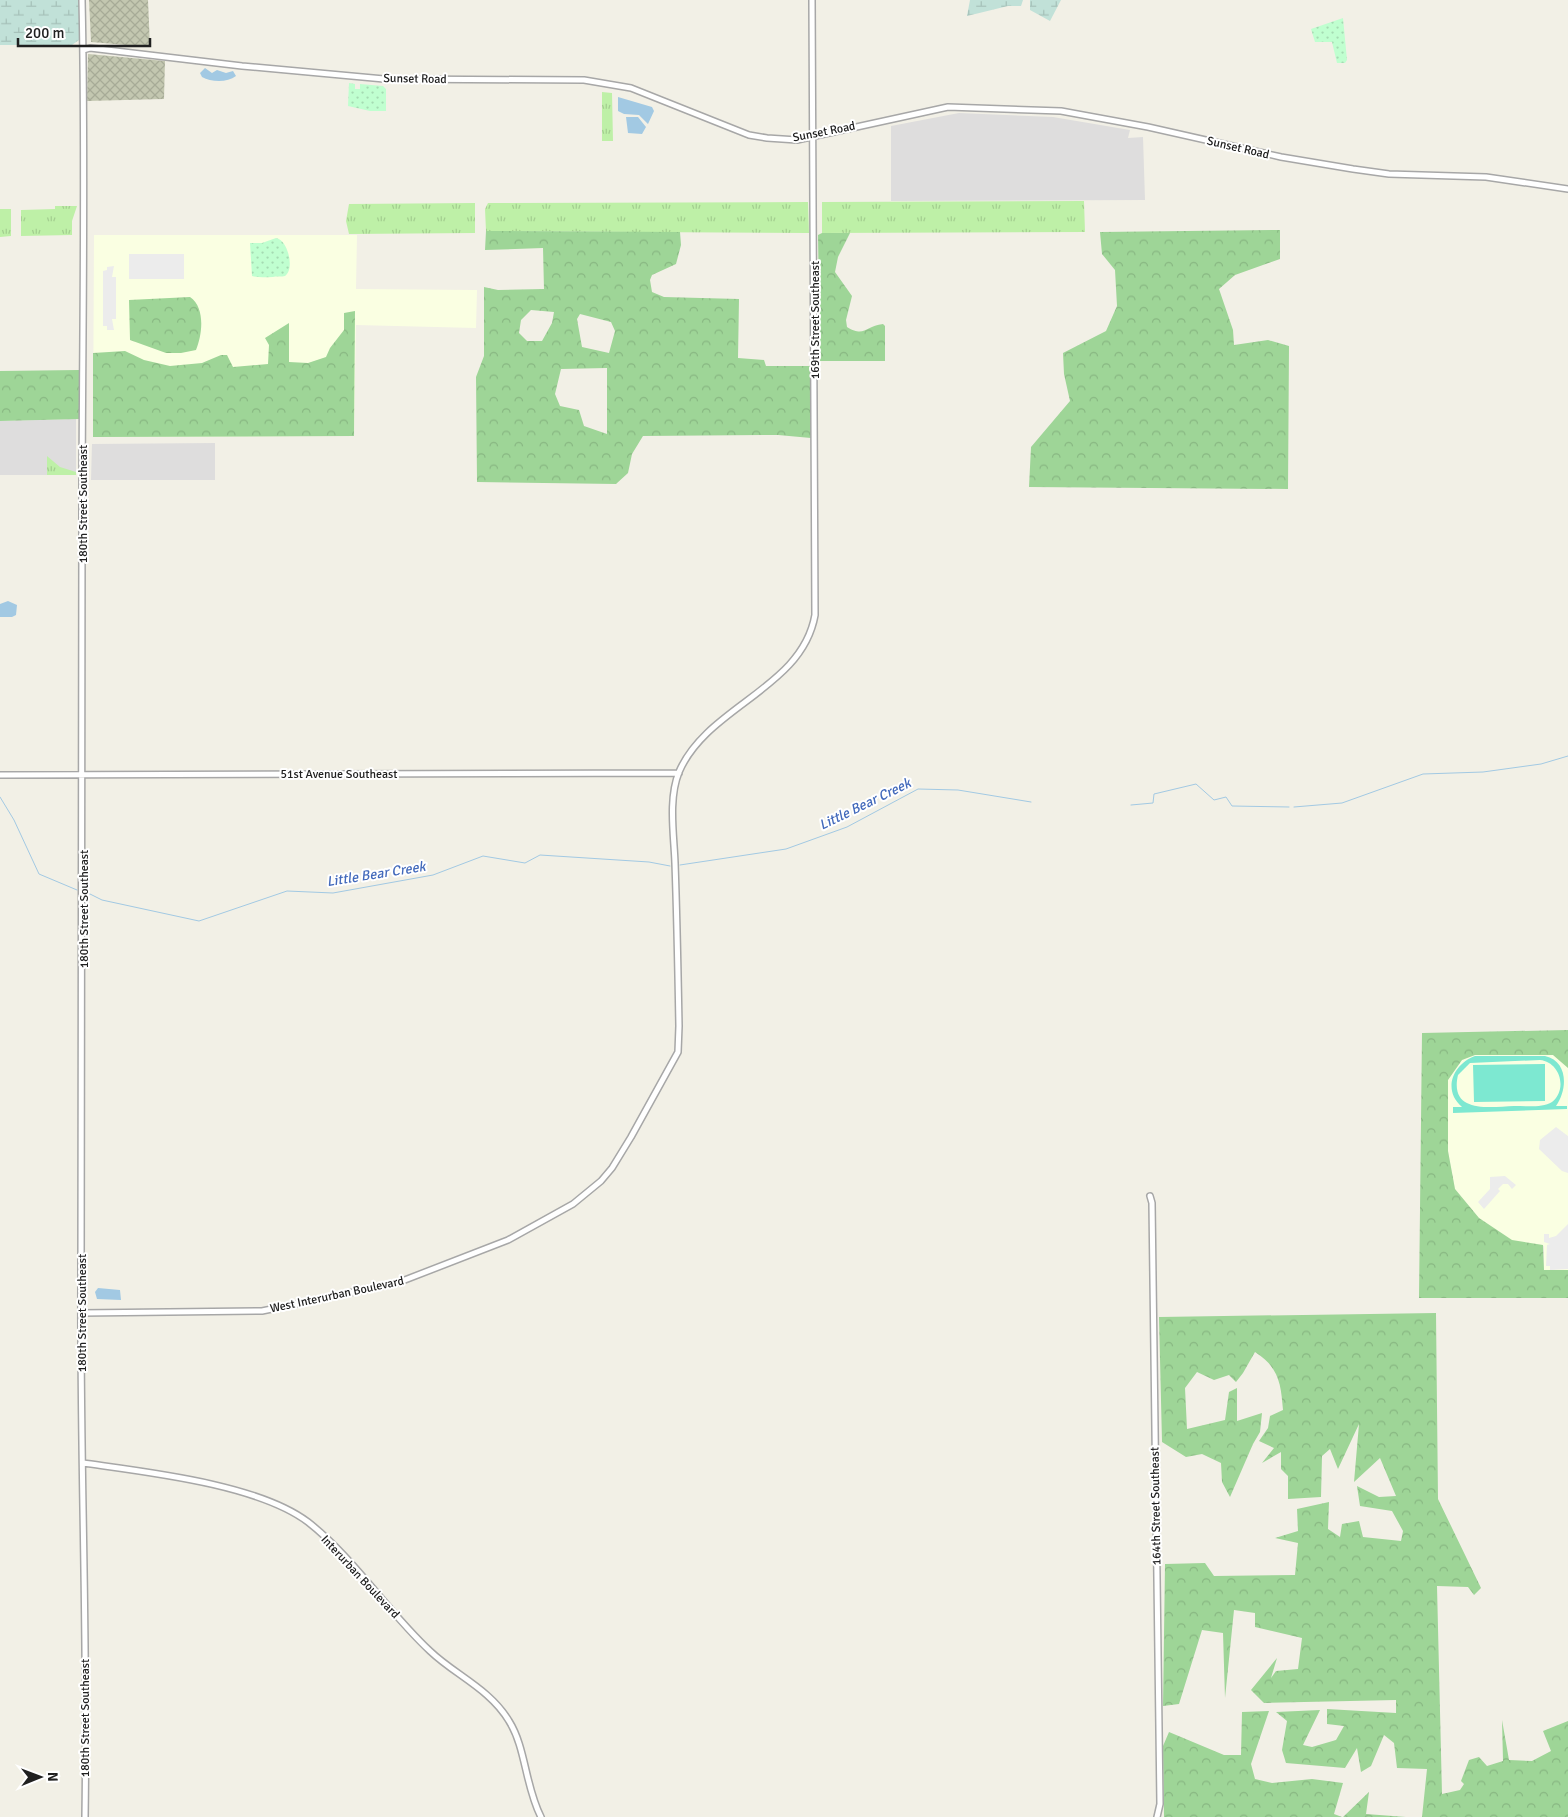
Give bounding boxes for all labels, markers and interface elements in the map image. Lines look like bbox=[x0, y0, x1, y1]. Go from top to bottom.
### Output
scale bar bbox=[18, 15, 150, 47]
text: 200 m bbox=[25, 24, 65, 42]
street label: Sunset Road bbox=[383, 71, 447, 87]
street label: Sunset Road bbox=[791, 119, 857, 145]
street label: Sunset Road bbox=[1205, 134, 1271, 162]
street label: 169th Street Southeast bbox=[808, 261, 823, 379]
street label: 180th Street Southeast bbox=[76, 445, 91, 563]
street label: 51st Avenue Southeast bbox=[281, 767, 397, 782]
water label: Little Bear Creek bbox=[816, 774, 915, 834]
street label: 180th Street Southeast bbox=[77, 850, 92, 968]
water label: Little Bear Creek bbox=[325, 857, 429, 890]
street label: 180th Street Southeast bbox=[75, 1254, 90, 1372]
street label: West Interurban Boulevard bbox=[269, 1273, 405, 1317]
street label: 164th Street Southeast bbox=[1147, 1447, 1165, 1565]
street label: Interurban Boulevard bbox=[317, 1532, 403, 1622]
street label: 180th Street Southeast bbox=[78, 1659, 93, 1777]
north arrow bbox=[15, 1752, 65, 1802]
text: N bbox=[44, 1772, 61, 1782]

